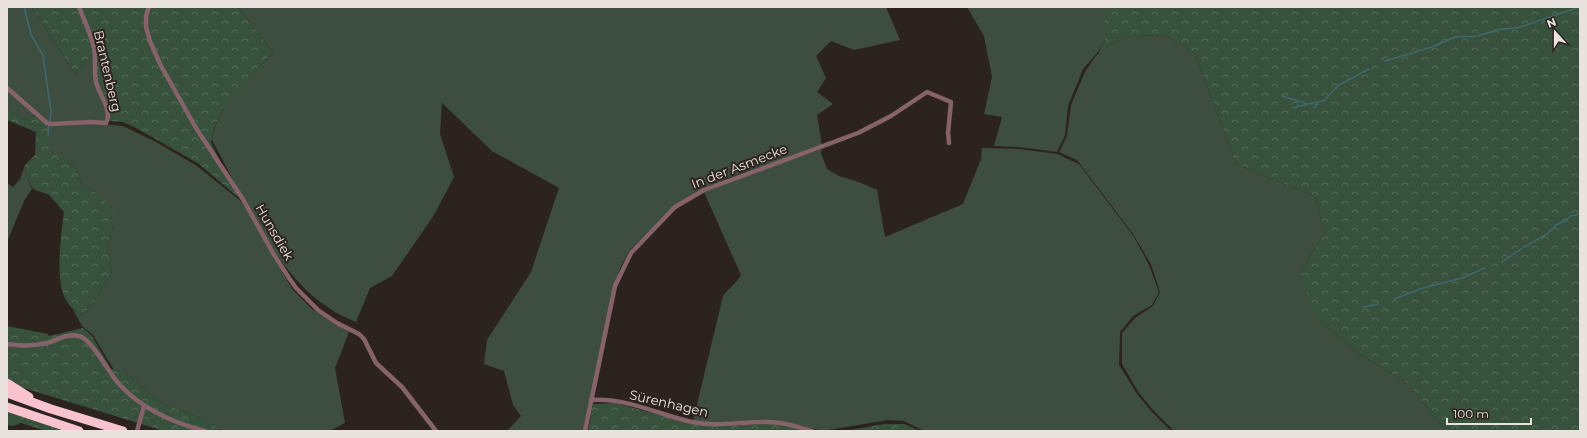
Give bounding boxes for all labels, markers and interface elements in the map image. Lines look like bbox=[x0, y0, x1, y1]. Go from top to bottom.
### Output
north arrow bbox=[1535, 12, 1575, 52]
text: N bbox=[1545, 15, 1558, 31]
street label: Brantenberg bbox=[91, 29, 125, 113]
street label: In der Asmecke bbox=[689, 140, 789, 192]
street label: Hunsdiek bbox=[252, 201, 298, 263]
street label: Sürenhagen bbox=[628, 386, 710, 420]
scale bar bbox=[1447, 400, 1531, 426]
text: 100 m bbox=[1453, 406, 1489, 421]

